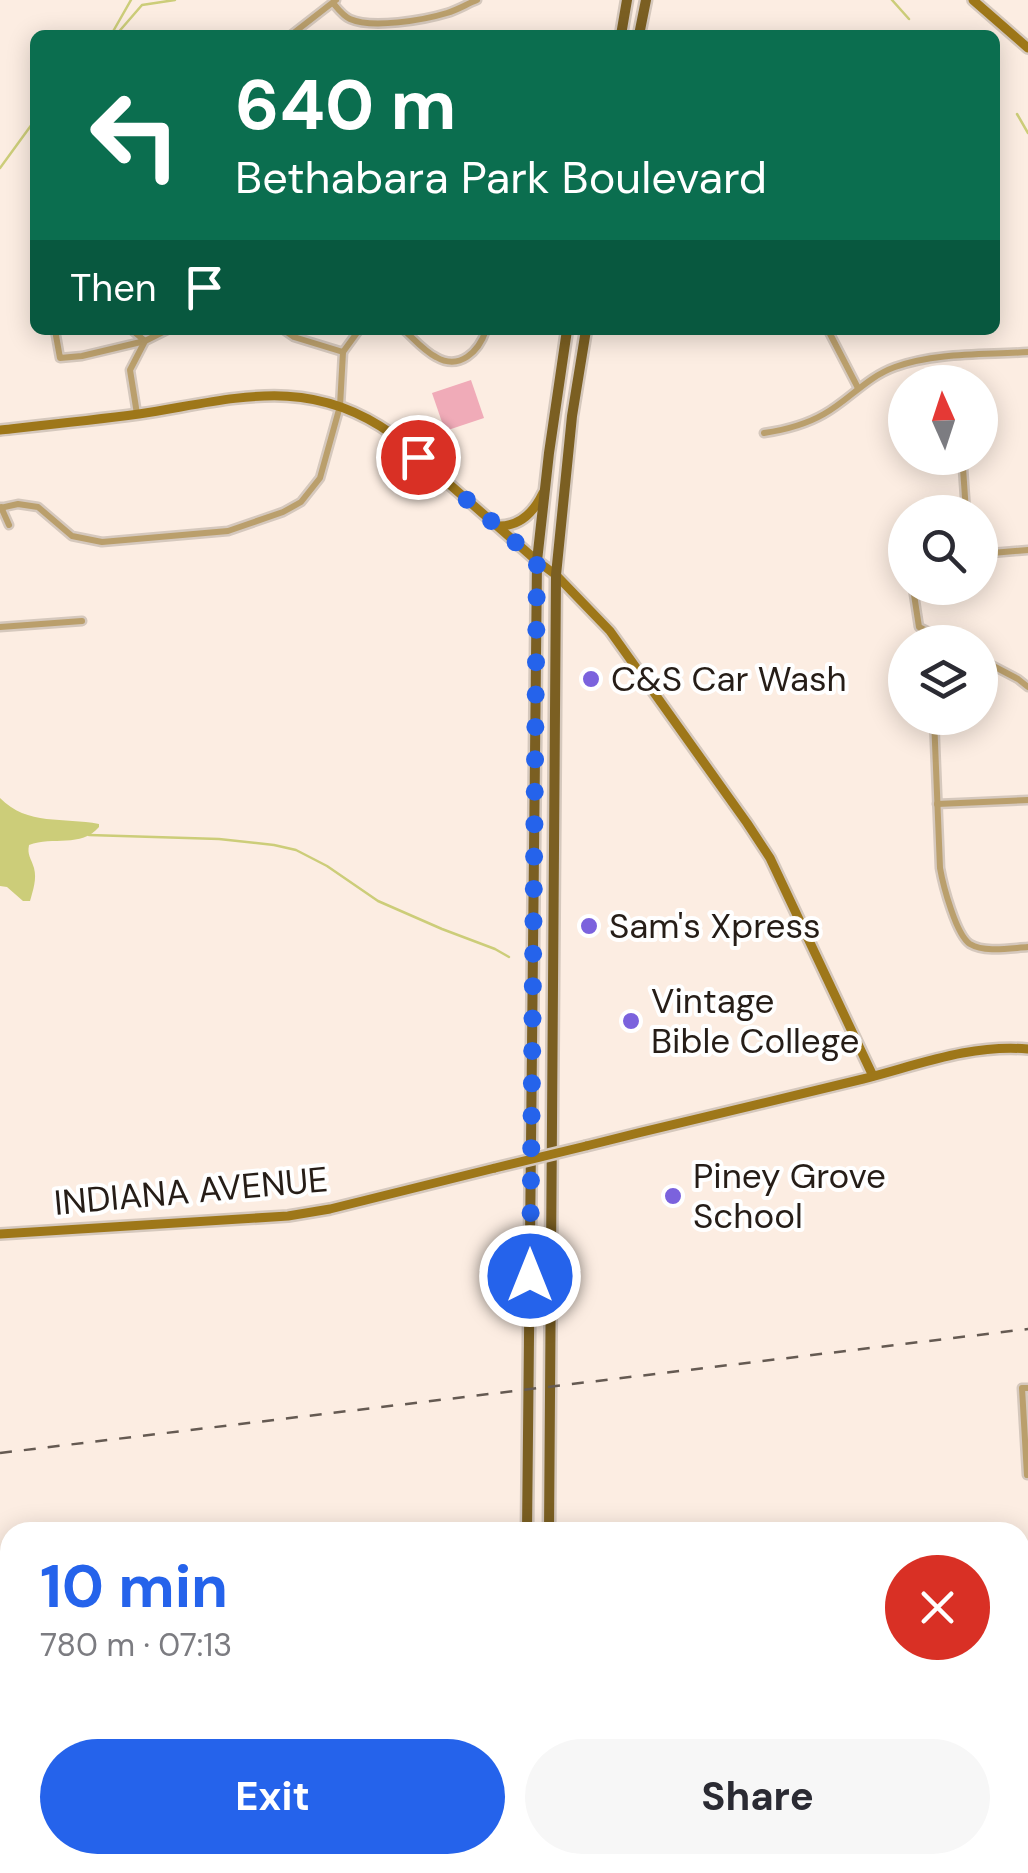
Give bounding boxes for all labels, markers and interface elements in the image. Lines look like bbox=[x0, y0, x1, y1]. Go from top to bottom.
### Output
text: 640 m bbox=[235, 60, 456, 151]
icon: left bbox=[70, 70, 200, 200]
text: Bethabara Park Boulevard bbox=[235, 148, 767, 207]
icon: arrive bbox=[177, 260, 232, 315]
text: Then bbox=[70, 263, 157, 313]
north arrow bbox=[888, 365, 998, 475]
map controls bbox=[888, 365, 998, 735]
pin bbox=[376, 415, 461, 500]
icon: arrive bbox=[391, 430, 446, 485]
button: search bbox=[888, 495, 998, 605]
button: layers bbox=[888, 625, 998, 735]
place label: C&S Car Wash bbox=[611, 656, 847, 702]
marker: C&S Car Wash bbox=[580, 668, 602, 690]
place label: Sam's Xpress bbox=[609, 903, 821, 949]
marker: Sam's Xpress bbox=[578, 915, 600, 937]
place label: Vintage Bible College bbox=[651, 978, 859, 1064]
marker: Vintage Bible College bbox=[620, 1010, 642, 1032]
place label: Piney Grove School bbox=[693, 1153, 886, 1239]
street label: INDIANA AVENUE bbox=[52, 1156, 330, 1226]
marker: Piney Grove School bbox=[662, 1185, 684, 1207]
position arrow bbox=[478, 1224, 582, 1328]
text: 10 min bbox=[40, 1547, 228, 1626]
button: close bbox=[885, 1555, 990, 1660]
text: 780 m · 07:13 bbox=[40, 1624, 232, 1666]
button: Exit bbox=[40, 1739, 505, 1854]
button: Share bbox=[525, 1739, 990, 1854]

